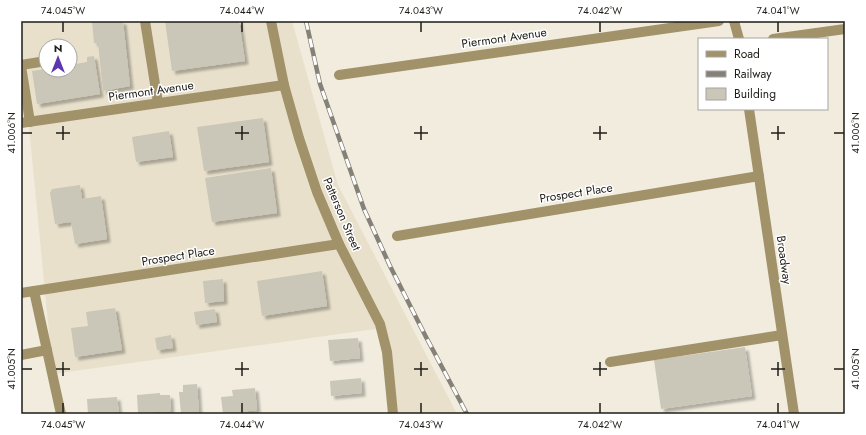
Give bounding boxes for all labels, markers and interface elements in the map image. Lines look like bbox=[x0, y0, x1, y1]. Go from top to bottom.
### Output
text: 74.045°W bbox=[41, 3, 85, 18]
text: 74.044°W bbox=[220, 3, 264, 18]
text: 74.043°W bbox=[399, 3, 443, 18]
text: 74.042°W bbox=[578, 3, 622, 18]
text: 74.041°W bbox=[756, 3, 800, 18]
street label: Piermont Avenue bbox=[460, 23, 548, 53]
north arrow bbox=[38, 38, 78, 78]
legend bbox=[698, 38, 828, 110]
text: N bbox=[54, 40, 62, 56]
text: Road bbox=[734, 45, 760, 63]
text: Railway bbox=[734, 65, 772, 83]
street label: Piermont Avenue bbox=[107, 76, 195, 106]
text: Building bbox=[734, 85, 776, 103]
text: 41.006°N bbox=[4, 112, 19, 154]
text: 41.006°N bbox=[848, 112, 863, 154]
street label: Patterson Street bbox=[318, 175, 366, 254]
street label: Prospect Place bbox=[538, 178, 614, 208]
street label: Broadway bbox=[772, 235, 796, 286]
street label: Prospect Place bbox=[140, 241, 216, 271]
text: 41.005°N bbox=[4, 348, 19, 390]
text: 41.005°N bbox=[848, 348, 863, 390]
text: 74.045°W bbox=[41, 417, 85, 432]
text: 74.044°W bbox=[220, 417, 264, 432]
text: 74.043°W bbox=[399, 417, 443, 432]
text: 74.042°W bbox=[578, 417, 622, 432]
text: 74.041°W bbox=[756, 417, 800, 432]

